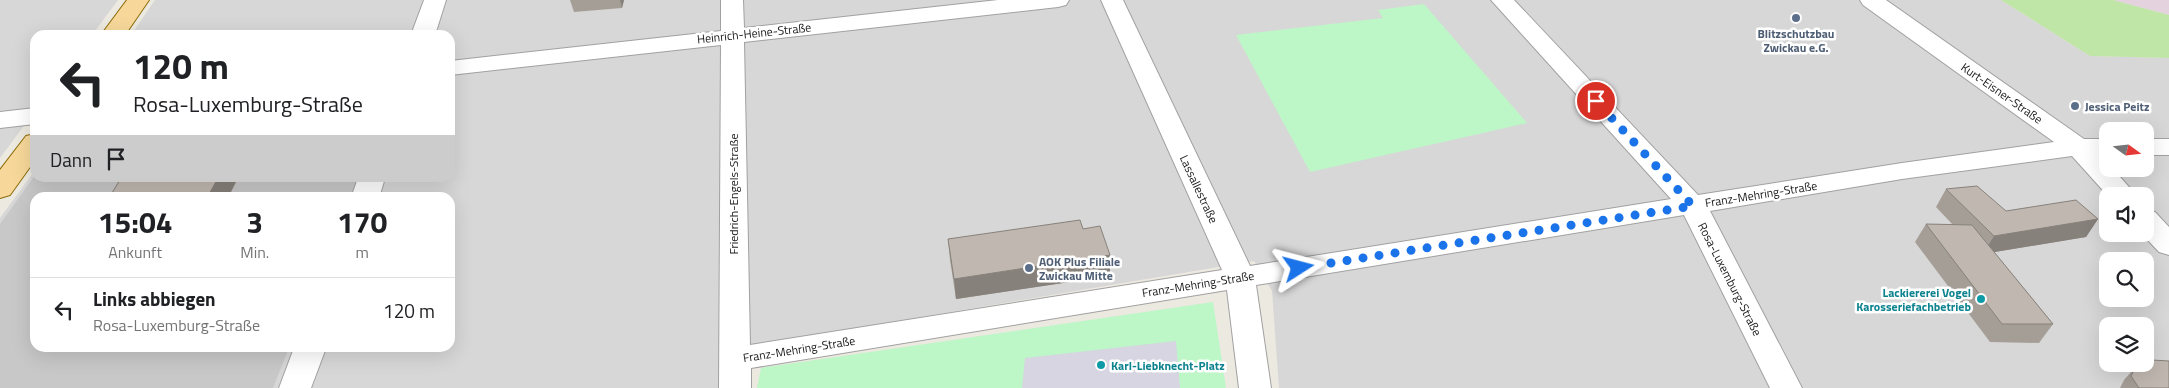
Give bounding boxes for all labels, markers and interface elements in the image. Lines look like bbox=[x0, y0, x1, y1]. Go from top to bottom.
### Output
marker: Blitzschutzbau Zwickau e.G. bbox=[1790, 12, 1802, 24]
street label: Heinrich-Heine-Straße bbox=[696, 18, 812, 48]
place label: Blitzschutzbau Zwickau e.G. bbox=[1758, 24, 1834, 57]
text: 120 m bbox=[133, 39, 229, 93]
icon: left bbox=[50, 50, 115, 115]
street label: Kurt-Eisner-Straße bbox=[1957, 58, 2047, 128]
pin bbox=[1575, 80, 1617, 122]
text: Rosa-Luxemburg-Straße bbox=[133, 87, 363, 121]
icon: arrive bbox=[1582, 87, 1610, 115]
place label: Jessica Peitz bbox=[2085, 97, 2149, 116]
marker: Jessica Peitz bbox=[2069, 100, 2081, 112]
north arrow bbox=[2099, 122, 2154, 178]
map controls bbox=[2099, 122, 2154, 372]
street label: Friedrich-Engels-Straße bbox=[724, 133, 743, 255]
text: Dann bbox=[50, 145, 92, 174]
icon: arrive bbox=[102, 145, 130, 173]
street label: Lassallestraße bbox=[1175, 152, 1223, 226]
street label: Franz-Mehring-Straße bbox=[1703, 176, 1819, 212]
button: sound bbox=[2099, 187, 2154, 242]
text: 15:04 bbox=[98, 199, 173, 245]
text: 3 bbox=[246, 199, 263, 245]
text: 170 bbox=[337, 199, 387, 245]
street label: Rosa-Luxemburg-Straße bbox=[1693, 219, 1767, 339]
text: Ankunft bbox=[108, 240, 162, 264]
text: Min. bbox=[240, 240, 269, 264]
text: m bbox=[355, 240, 369, 264]
position arrow bbox=[1272, 241, 1324, 293]
place label: AOK Plus Filiale Zwickau Mitte bbox=[1039, 252, 1120, 285]
button: search bbox=[2099, 252, 2154, 307]
marker: AOK Plus Filiale Zwickau Mitte bbox=[1023, 262, 1035, 274]
street label: Franz-Mehring-Straße bbox=[1140, 266, 1256, 302]
place label: Lackiererei Vogel Karosseriefachbetrieb bbox=[1856, 283, 1971, 316]
text: Links abbiegen bbox=[93, 284, 216, 313]
marker: Lackiererei Vogel Karosseriefachbetrieb bbox=[1975, 293, 1987, 305]
icon: left bbox=[50, 296, 78, 324]
text: 120 m bbox=[383, 296, 435, 325]
text: Rosa-Luxemburg-Straße bbox=[93, 313, 260, 337]
button: layers bbox=[2099, 317, 2154, 372]
street label: Franz-Mehring-Straße bbox=[741, 331, 857, 367]
place label: Karl-Liebknecht-Platz bbox=[1111, 356, 1225, 375]
marker: Karl-Liebknecht-Platz bbox=[1095, 359, 1107, 371]

